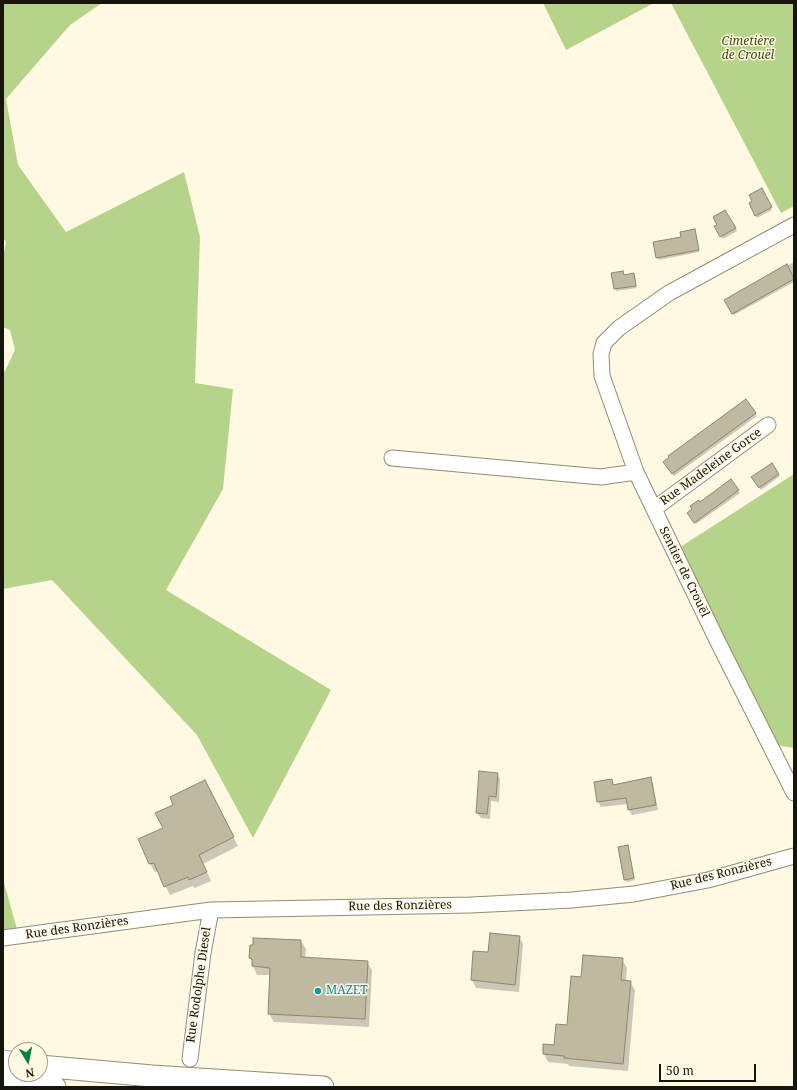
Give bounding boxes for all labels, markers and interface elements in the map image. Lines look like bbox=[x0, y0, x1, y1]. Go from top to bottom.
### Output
park label: Cimetière de Crouël bbox=[721, 35, 775, 63]
street label: Rue Madeleine Gorce bbox=[658, 425, 764, 509]
street label: Sentier de Crouël bbox=[656, 525, 712, 619]
street label: Rue des Ronzières bbox=[669, 854, 773, 894]
street label: Rue des Ronzières bbox=[348, 898, 452, 914]
street label: Rue des Ronzières bbox=[25, 914, 129, 942]
street label: Rue Rodolphe Diesel bbox=[184, 926, 214, 1044]
place label: MAZET bbox=[326, 984, 368, 998]
marker: MAZET bbox=[313, 986, 323, 996]
north arrow bbox=[8, 1042, 48, 1082]
scale bar bbox=[661, 1056, 758, 1082]
text: 50 m bbox=[666, 1062, 694, 1079]
text: N bbox=[24, 1065, 36, 1081]

